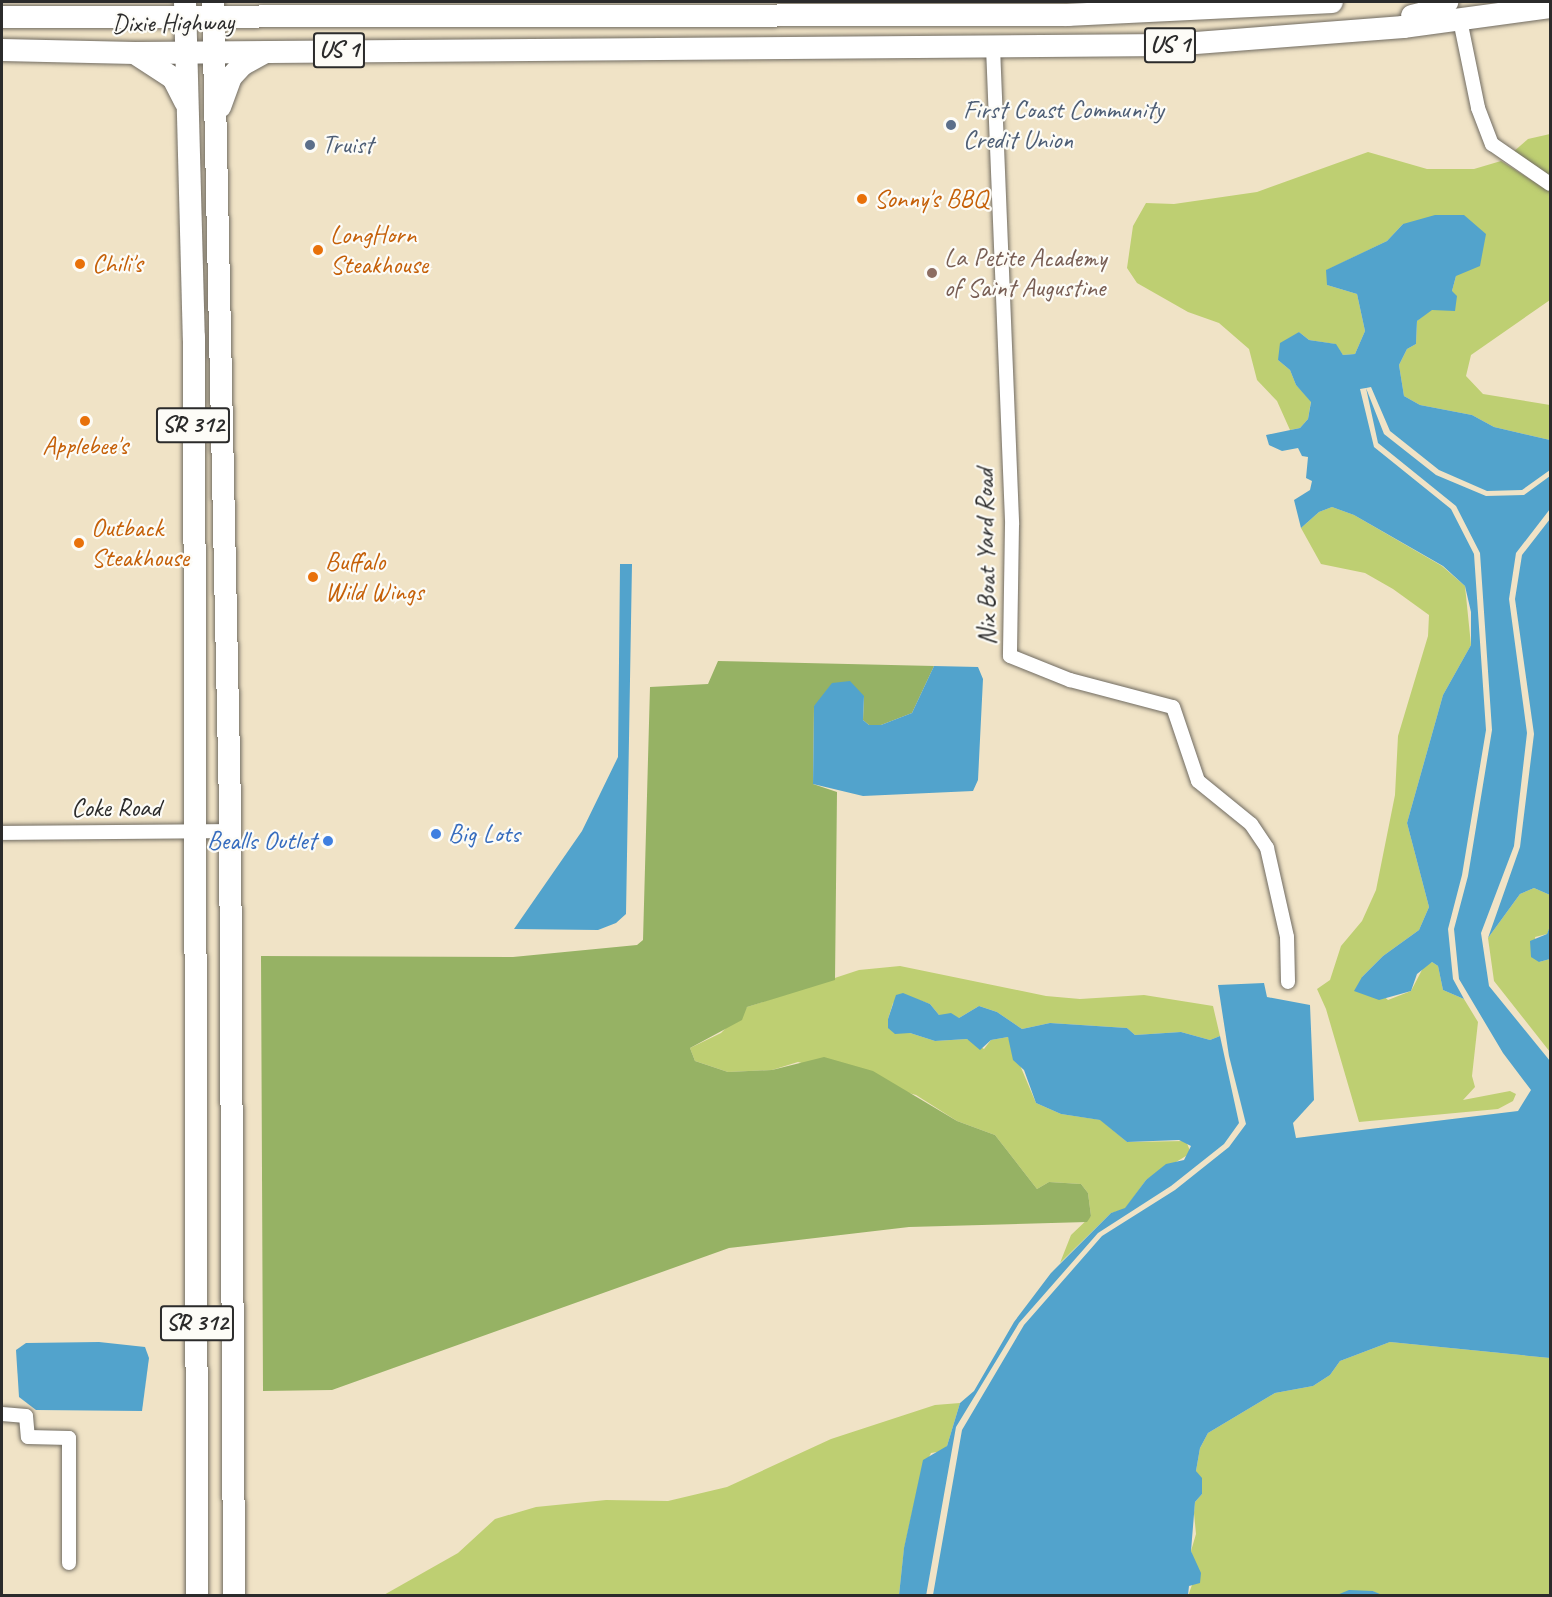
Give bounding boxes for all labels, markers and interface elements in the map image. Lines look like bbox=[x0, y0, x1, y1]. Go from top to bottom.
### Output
street label: Dixie Highway bbox=[112, 6, 234, 40]
road number: US 1 bbox=[1143, 24, 1197, 66]
road number: US 1 bbox=[312, 29, 366, 71]
place label: First Coast Community Credit Union bbox=[963, 94, 1164, 156]
marker: First Coast Community Credit Union bbox=[944, 118, 958, 132]
place label: Truist bbox=[322, 129, 373, 161]
marker: Truist bbox=[303, 138, 317, 152]
place label: Sonny's BBQ bbox=[874, 183, 987, 215]
marker: Sonny's BBQ bbox=[855, 192, 869, 206]
place label: LongHorn Steakhouse bbox=[330, 219, 428, 280]
place label: La Petite Academy of Saint Augustine bbox=[944, 242, 1106, 304]
marker: LongHorn Steakhouse bbox=[311, 243, 325, 257]
place label: Chili's bbox=[92, 248, 142, 280]
marker: Chili's bbox=[73, 257, 87, 271]
marker: La Petite Academy of Saint Augustine bbox=[925, 266, 939, 280]
road number: SR 312 bbox=[156, 404, 230, 446]
marker: Applebee's bbox=[78, 414, 92, 428]
place label: Applebee's bbox=[42, 430, 128, 462]
street label: Nix Boat Yard Road bbox=[969, 469, 1003, 645]
place label: Outback Steakhouse bbox=[91, 512, 189, 574]
marker: Outback Steakhouse bbox=[72, 536, 86, 550]
place label: Buffalo Wild Wings bbox=[325, 546, 424, 608]
marker: Buffalo Wild Wings bbox=[306, 570, 320, 584]
street label: Coke Road bbox=[71, 792, 161, 824]
place label: Big Lots bbox=[448, 818, 520, 850]
place label: Bealls Outlet bbox=[207, 825, 316, 857]
marker: Big Lots bbox=[429, 827, 443, 841]
marker: Bealls Outlet bbox=[321, 834, 335, 848]
road number: SR 312 bbox=[160, 1302, 234, 1344]

